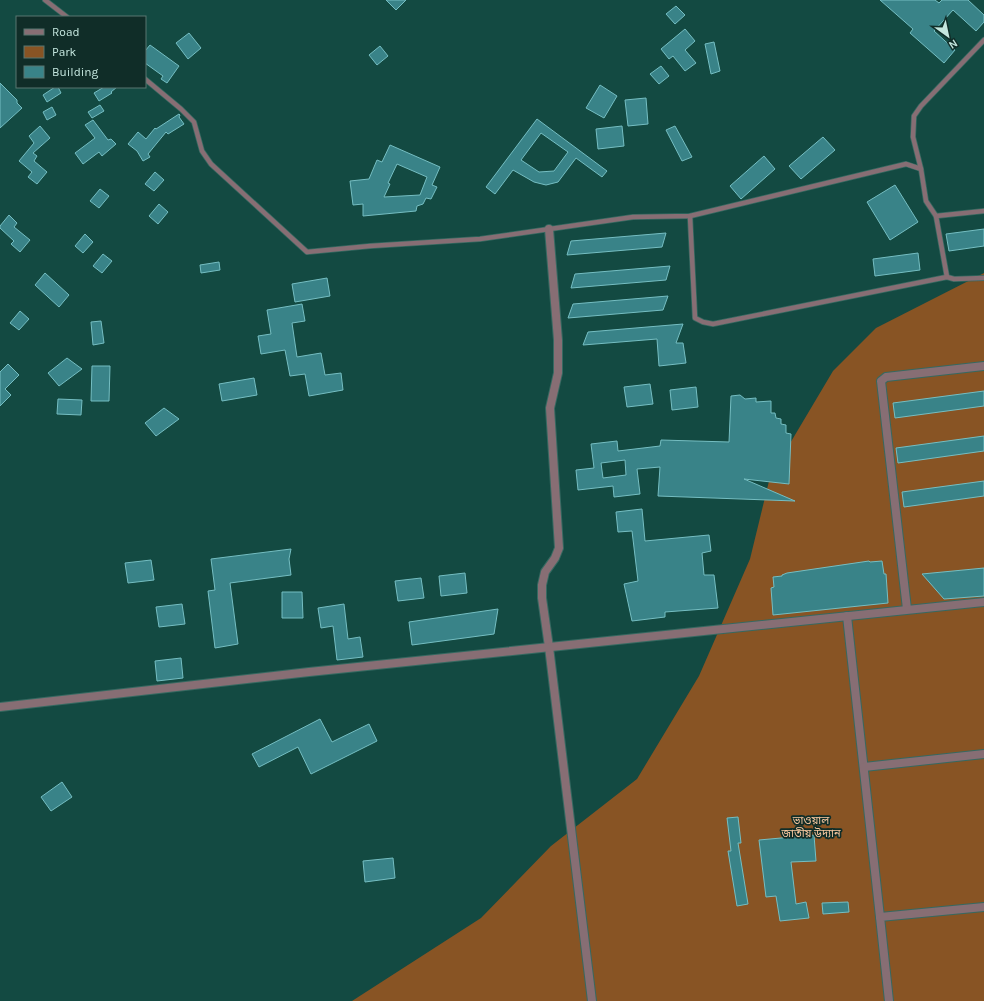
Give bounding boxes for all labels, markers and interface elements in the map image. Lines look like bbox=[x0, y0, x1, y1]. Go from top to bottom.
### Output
legend bbox=[16, 16, 146, 88]
north arrow bbox=[928, 16, 968, 56]
text: Road bbox=[52, 25, 80, 39]
text: N bbox=[946, 36, 960, 52]
text: Park bbox=[52, 45, 77, 59]
text: Building bbox=[52, 65, 99, 79]
park label: ভাওয়াল জাতীয় উদ্যান bbox=[780, 814, 841, 840]

